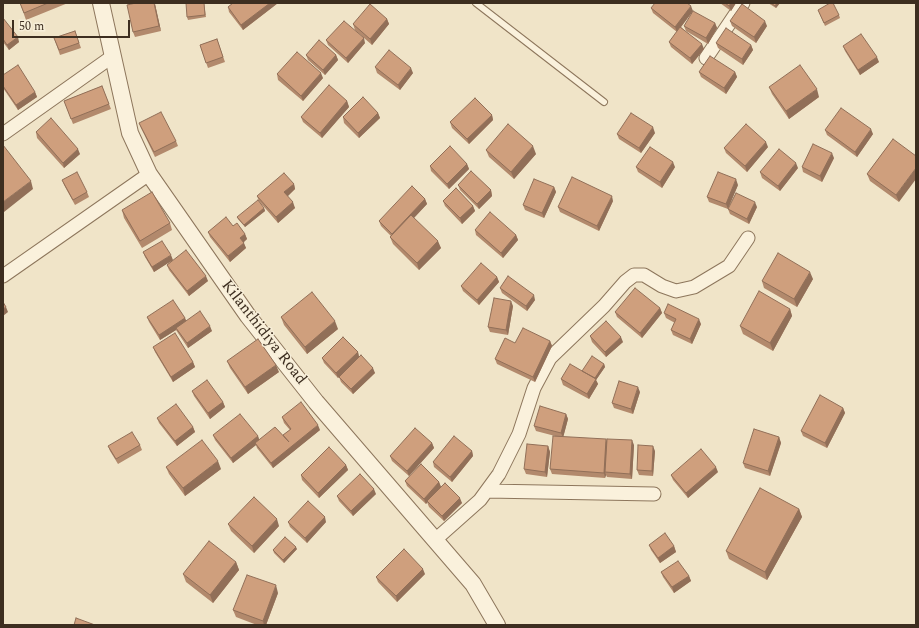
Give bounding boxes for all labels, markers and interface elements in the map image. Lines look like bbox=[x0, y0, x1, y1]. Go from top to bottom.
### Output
scale bar bbox=[14, 12, 132, 38]
text: 50 m bbox=[19, 17, 44, 36]
street label: Kilanthidiya Road bbox=[216, 277, 310, 389]

